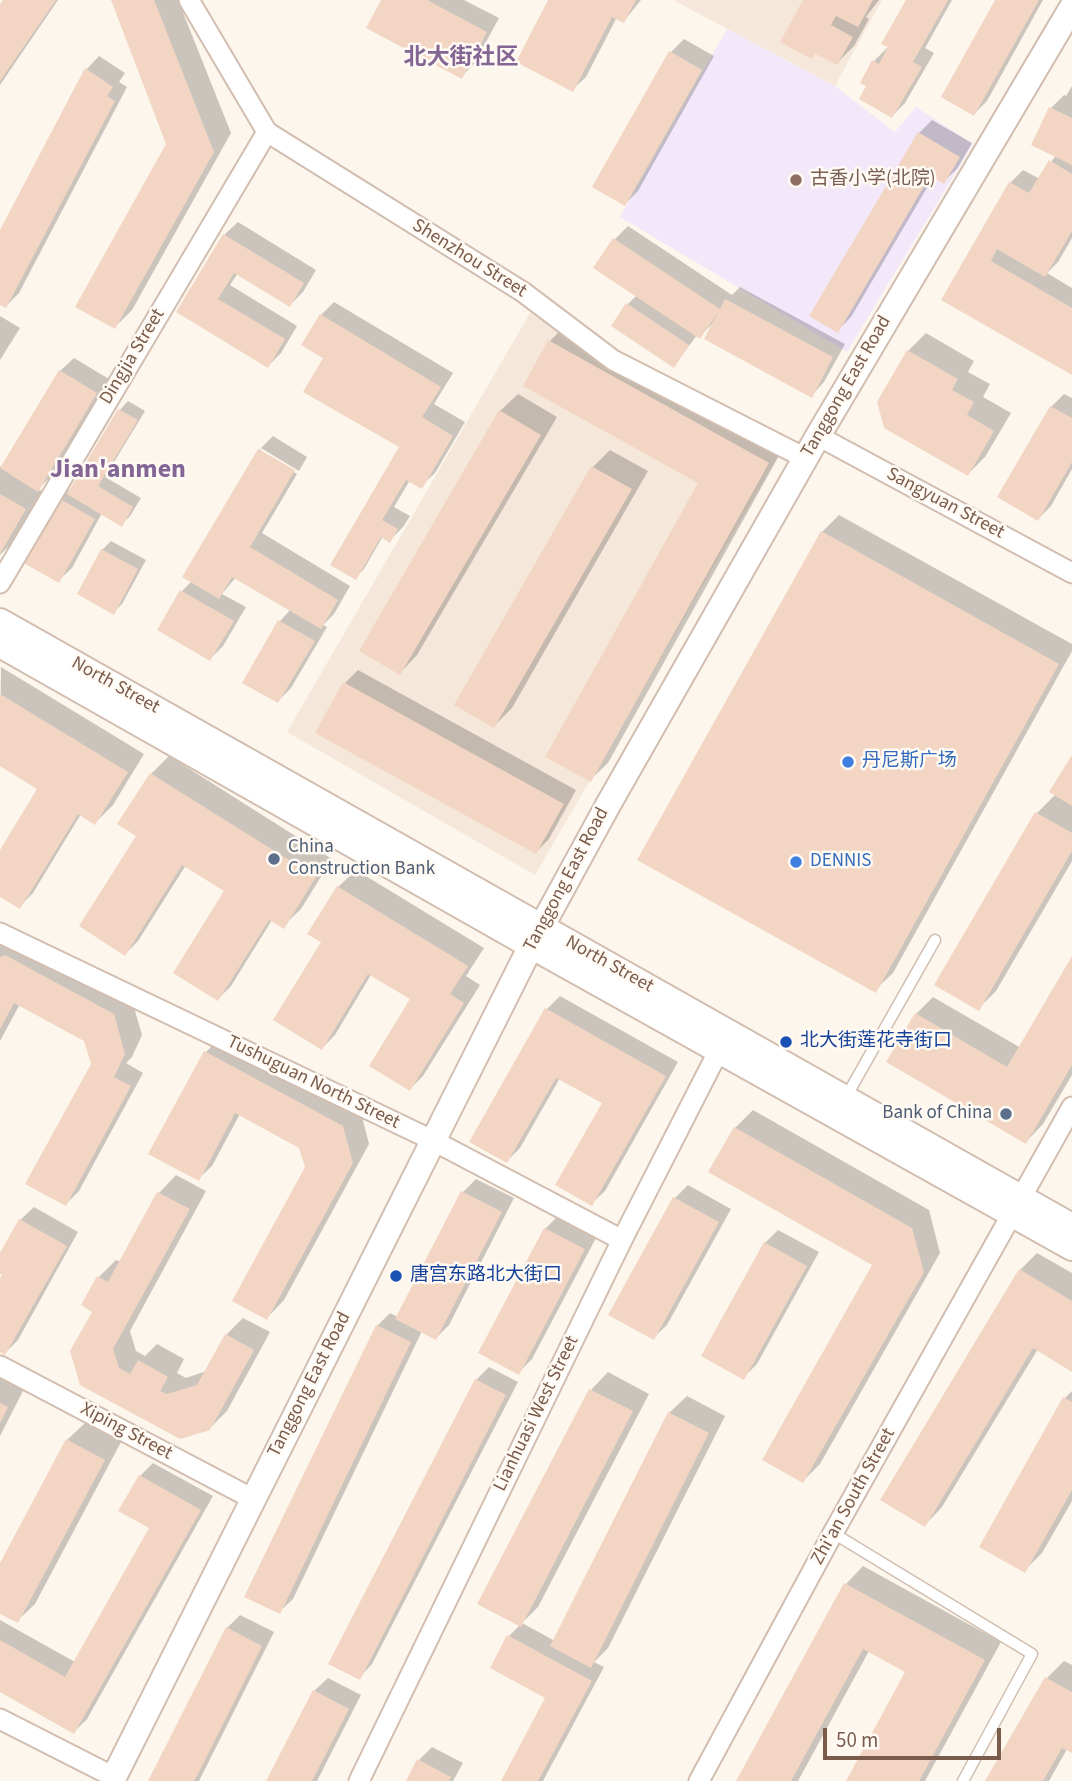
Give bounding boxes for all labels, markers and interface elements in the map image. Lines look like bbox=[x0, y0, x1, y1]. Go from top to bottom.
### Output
district label: 北大街社区 bbox=[404, 45, 518, 73]
place label: 古香小学(北院) bbox=[810, 169, 936, 191]
marker: 古香小学(北院) bbox=[788, 172, 804, 188]
street label: Shenzhou Street bbox=[408, 215, 530, 303]
street label: Dingjia Street bbox=[96, 305, 170, 409]
street label: Tanggong East Road bbox=[797, 312, 897, 462]
district label: Jian'anmen bbox=[50, 455, 186, 487]
street label: Sangyuan Street bbox=[882, 463, 1008, 545]
street label: North Street bbox=[67, 652, 163, 720]
place label: 丹尼斯广场 bbox=[862, 751, 957, 773]
marker: 丹尼斯广场 bbox=[840, 754, 856, 770]
street label: Tanggong East Road bbox=[519, 804, 615, 956]
place label: China Construction Bank bbox=[288, 837, 435, 881]
marker: China Construction Bank bbox=[266, 851, 282, 867]
place label: DENNIS bbox=[810, 851, 871, 873]
marker: DENNIS bbox=[788, 854, 804, 870]
street label: North Street bbox=[561, 931, 657, 999]
street label: Tushuguan North Street bbox=[223, 1031, 403, 1135]
place label: 北大街莲花寺街口 bbox=[800, 1031, 952, 1053]
marker: 北大街莲花寺街口 bbox=[778, 1034, 794, 1050]
place label: Bank of China bbox=[882, 1103, 992, 1125]
marker: Bank of China bbox=[998, 1106, 1014, 1122]
place label: 唐宫东路北大街口 bbox=[410, 1265, 562, 1287]
marker: 唐宫东路北大街口 bbox=[388, 1268, 404, 1284]
street label: Tanggong East Road bbox=[264, 1309, 356, 1461]
street label: Lianhuasi West Street bbox=[489, 1332, 585, 1496]
street label: Xiping Street bbox=[76, 1398, 176, 1466]
street label: Zhi'an South Street bbox=[807, 1425, 901, 1569]
scale bar bbox=[827, 1714, 1006, 1758]
text: 50 m bbox=[836, 1725, 878, 1755]

